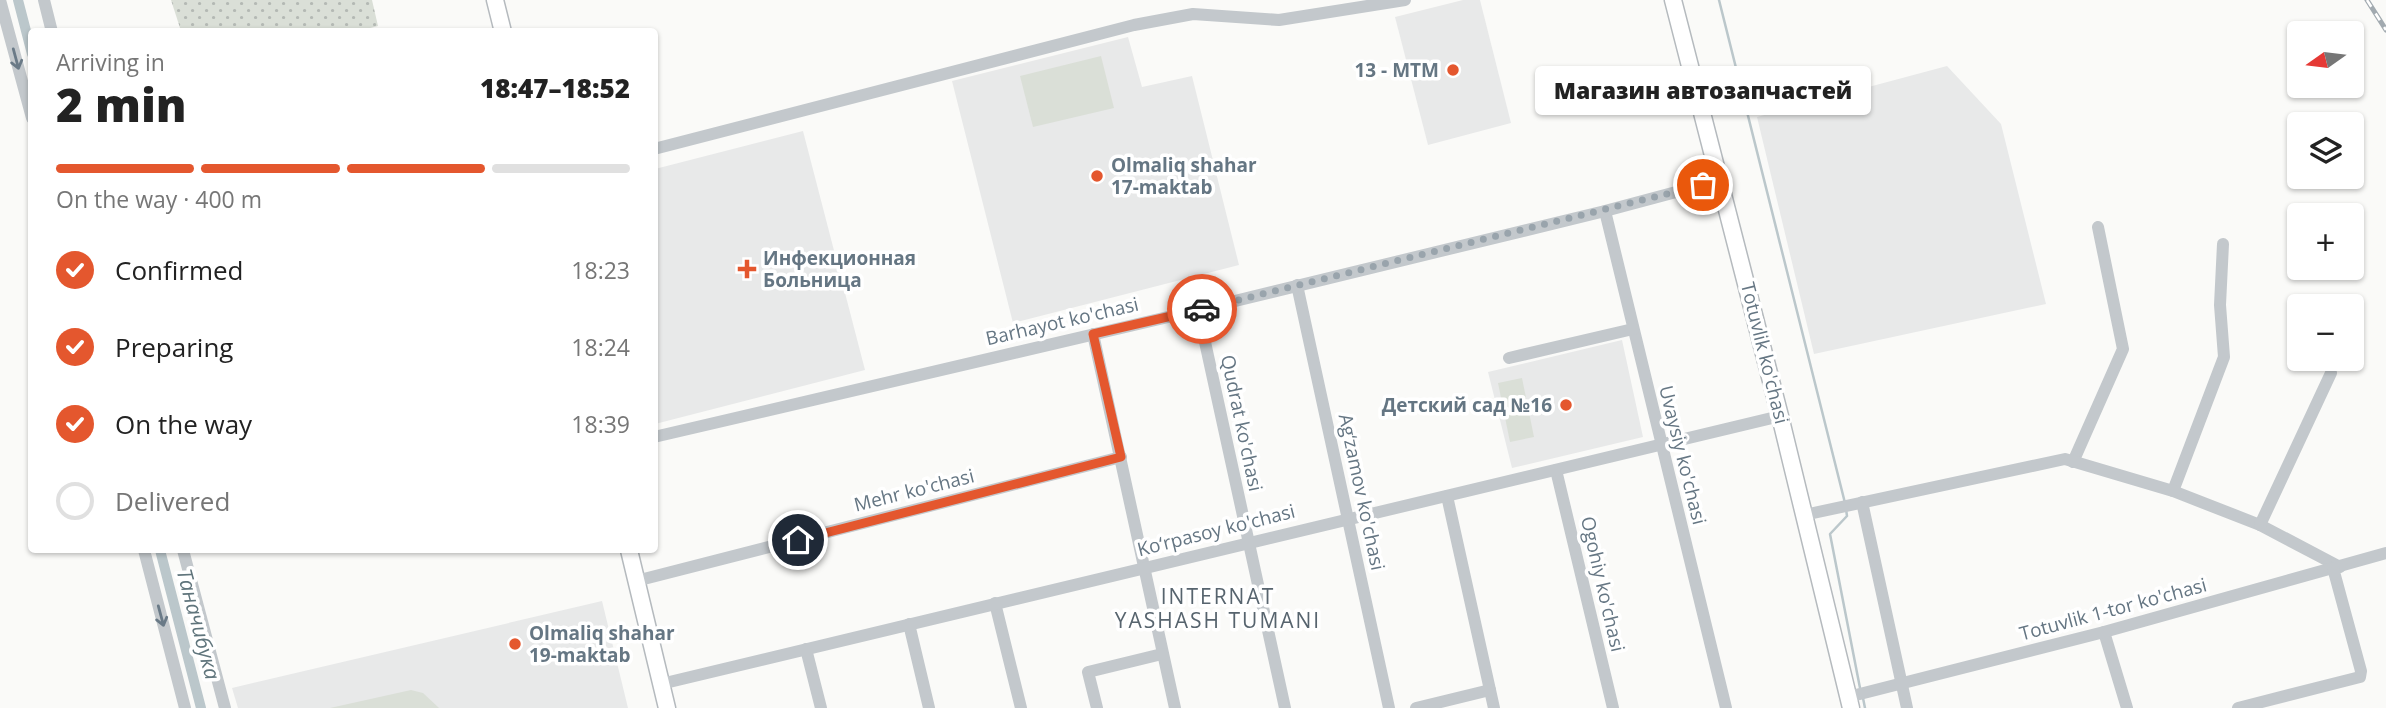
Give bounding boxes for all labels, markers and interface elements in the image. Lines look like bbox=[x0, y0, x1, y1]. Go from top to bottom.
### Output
north arrow bbox=[2287, 21, 2364, 98]
map controls bbox=[2287, 21, 2364, 371]
text: Arriving in bbox=[56, 46, 165, 78]
one-way arrow bbox=[10, 47, 23, 70]
place label: 13 - MTM bbox=[1354, 57, 1439, 83]
marker: 13 - MTM bbox=[1445, 62, 1461, 78]
callout: Магазин автозапчастей bbox=[1535, 66, 1871, 115]
text: 18:47–18:52 bbox=[480, 70, 630, 106]
text: 2 min bbox=[56, 73, 187, 135]
text: Магазин автозапчастей bbox=[1554, 74, 1852, 106]
button: layers bbox=[2287, 112, 2364, 189]
place label: Olmaliq shahar 17-maktab bbox=[1111, 152, 1257, 200]
pin bbox=[1673, 155, 1733, 215]
icon: bag bbox=[1684, 166, 1722, 204]
marker: Olmaliq shahar 17-maktab bbox=[1089, 168, 1105, 184]
text: On the way · 400 m bbox=[56, 183, 262, 215]
button: + bbox=[2287, 203, 2364, 280]
place label: Инфекционная Больница bbox=[763, 245, 916, 293]
icon: check bbox=[56, 251, 94, 289]
text: Confirmed bbox=[115, 252, 243, 288]
text: 18:23 bbox=[571, 254, 630, 286]
marker: Инфекционная Больница bbox=[737, 259, 757, 279]
courier bbox=[1167, 274, 1237, 344]
street label: Totuvlik ko'chasi bbox=[1735, 279, 1795, 427]
icon: car bbox=[1183, 290, 1221, 328]
street label: Barhayot ko'chasi bbox=[983, 291, 1141, 351]
button: − bbox=[2287, 294, 2364, 371]
icon: check bbox=[56, 328, 94, 366]
text: Preparing bbox=[115, 329, 233, 365]
text: 18:24 bbox=[571, 331, 630, 363]
street label: Qudrat ko'chasi bbox=[1215, 352, 1269, 494]
street label: Uvaysiy ko'chasi bbox=[1653, 383, 1713, 527]
place label: Детский сад №16 bbox=[1382, 392, 1552, 418]
marker: Детский сад №16 bbox=[1558, 397, 1574, 413]
icon: check bbox=[56, 405, 94, 443]
text: On the way bbox=[115, 406, 252, 442]
text: 18:39 bbox=[571, 408, 630, 440]
street label: Ag‘zamov ko'chasi bbox=[1333, 411, 1391, 573]
street label: Mehr ko'chasi bbox=[851, 463, 977, 517]
text: Delivered bbox=[115, 483, 230, 519]
street label: Ko‘rpasoy ko'chasi bbox=[1134, 498, 1298, 562]
pin bbox=[768, 510, 828, 570]
street label: Ogohiy ko'chasi bbox=[1575, 514, 1631, 654]
icon: home bbox=[779, 521, 817, 559]
water label: Таначибука bbox=[171, 566, 227, 683]
street label: Totuvlik 1-tor ko'chasi bbox=[2016, 571, 2210, 647]
district label: INTERNAT YASHASH TUMANI bbox=[1115, 582, 1321, 634]
one-way arrow bbox=[155, 604, 168, 626]
place label: Olmaliq shahar 19-maktab bbox=[529, 620, 675, 668]
marker: Olmaliq shahar 19-maktab bbox=[507, 636, 523, 652]

